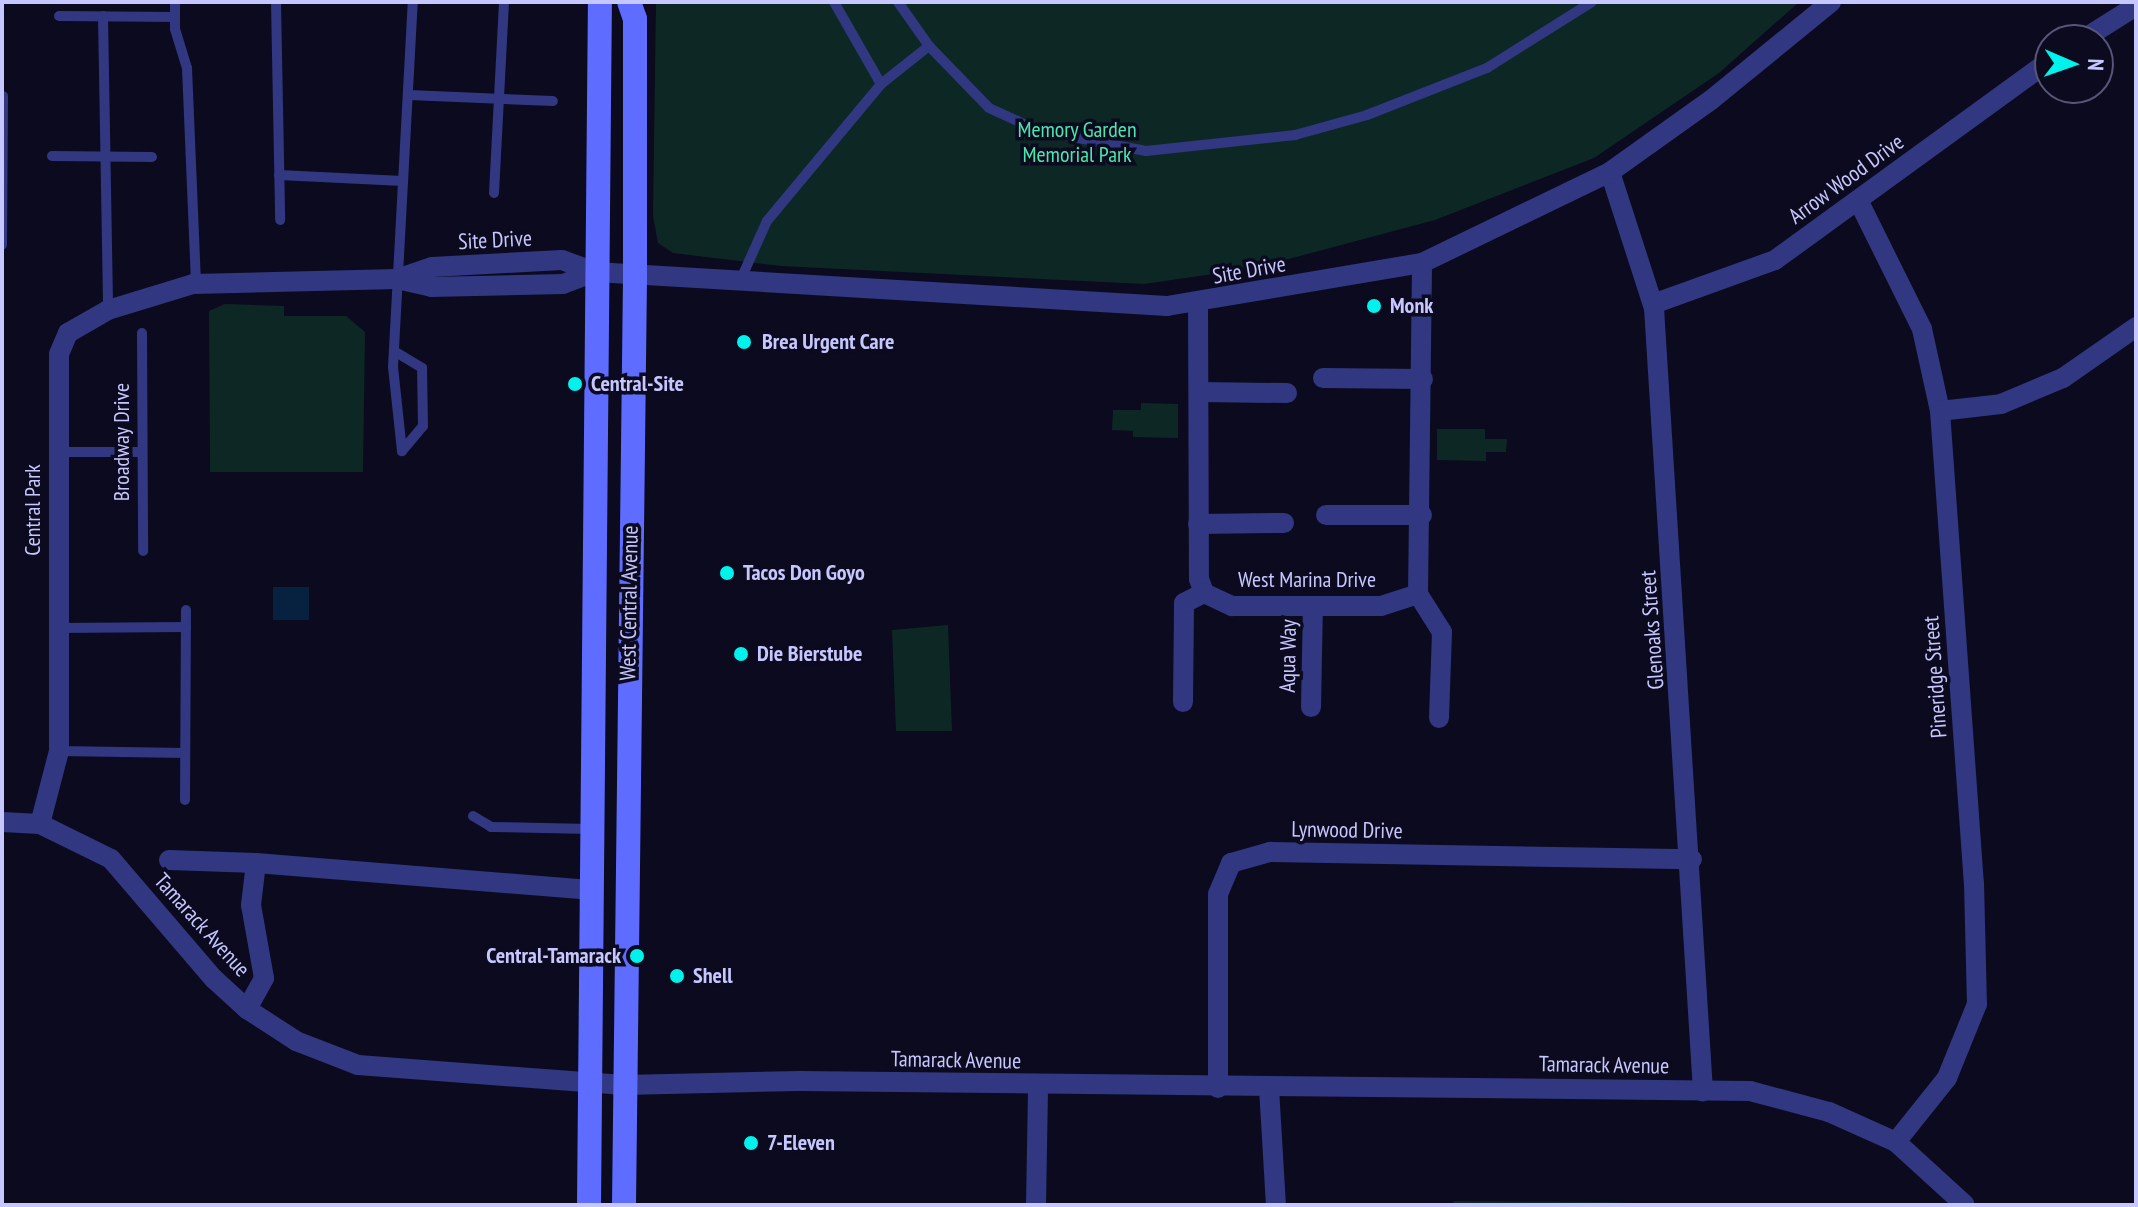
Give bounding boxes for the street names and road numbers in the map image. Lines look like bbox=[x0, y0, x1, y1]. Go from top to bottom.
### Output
street label: Arrow Wood Drive bbox=[1783, 128, 1909, 230]
street label: Site Drive bbox=[457, 225, 533, 255]
street label: Site Drive bbox=[1210, 251, 1288, 289]
street label: Broadway Drive bbox=[109, 383, 135, 501]
street label: Central Park bbox=[20, 464, 46, 556]
street label: West Central Avenue bbox=[614, 525, 644, 681]
street label: West Marina Drive bbox=[1238, 567, 1376, 593]
street label: Glenoaks Street bbox=[1635, 570, 1669, 690]
street label: Pineridge Street bbox=[1918, 615, 1952, 739]
street label: Aqua Way bbox=[1274, 619, 1302, 693]
street label: Lynwood Drive bbox=[1291, 816, 1403, 844]
street label: Tamarack Avenue bbox=[148, 867, 256, 983]
street label: Tamarack Avenue bbox=[890, 1046, 1022, 1074]
street label: Tamarack Avenue bbox=[1538, 1051, 1670, 1079]

